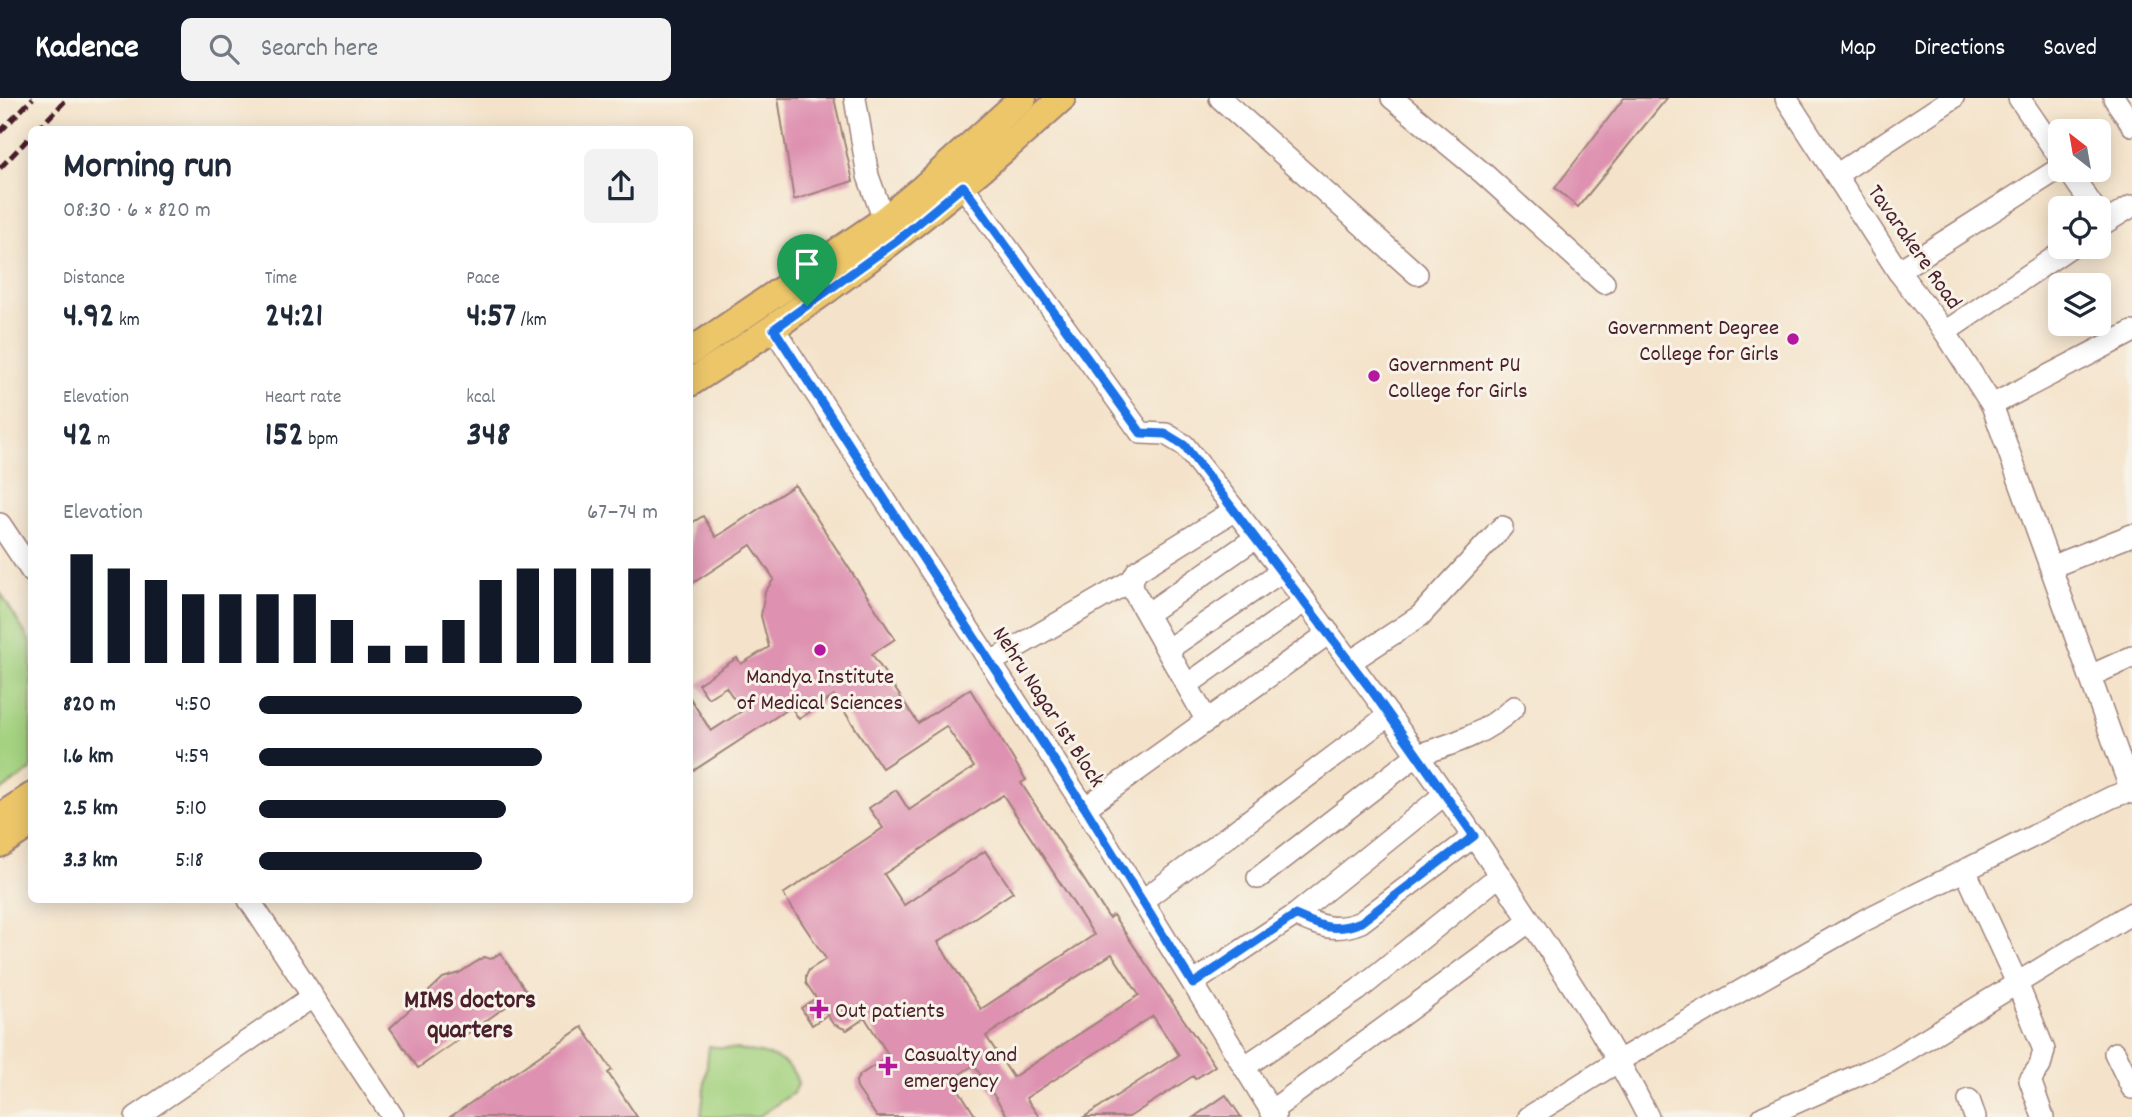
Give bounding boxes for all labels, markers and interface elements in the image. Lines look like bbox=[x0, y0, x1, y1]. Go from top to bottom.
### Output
search box bbox=[181, 18, 671, 81]
text: Kadence bbox=[35, 26, 139, 73]
icon: search bbox=[205, 30, 243, 68]
text: Search here bbox=[261, 31, 378, 68]
text: Map bbox=[1840, 32, 1876, 66]
text: Directions bbox=[1914, 32, 2005, 66]
text: Saved bbox=[2043, 32, 2097, 66]
north arrow bbox=[2048, 119, 2110, 182]
map controls bbox=[2048, 119, 2111, 336]
text: Morning run bbox=[63, 141, 232, 196]
button: share bbox=[584, 149, 658, 223]
street label: Tavarakere Road bbox=[1858, 179, 1969, 317]
text: 08:30 · 6 × 820 m bbox=[63, 195, 211, 228]
button: locate bbox=[2048, 196, 2111, 259]
pin bbox=[777, 234, 837, 306]
icon: arrive bbox=[788, 245, 826, 283]
text: Distance bbox=[63, 266, 125, 293]
text: Time bbox=[265, 266, 297, 293]
text: Pace bbox=[466, 266, 500, 293]
button: layers bbox=[2048, 273, 2111, 336]
text: 4.92 bbox=[63, 293, 115, 343]
text: 24:21 bbox=[265, 293, 323, 343]
text: 4:57 bbox=[466, 293, 516, 343]
text: km bbox=[115, 308, 140, 335]
text: /km bbox=[516, 308, 547, 335]
place label: Government Degree College for Girls bbox=[1607, 313, 1779, 372]
marker: Government Degree College for Girls bbox=[1785, 331, 1801, 347]
place label: Government PU College for Girls bbox=[1388, 350, 1528, 409]
marker: Government PU College for Girls bbox=[1366, 368, 1382, 384]
text: Elevation bbox=[63, 385, 129, 412]
text: Heart rate bbox=[265, 385, 341, 412]
text: kcal bbox=[466, 385, 495, 412]
text: 42 bbox=[63, 412, 93, 462]
text: 152 bbox=[265, 412, 304, 462]
text: 348 bbox=[466, 412, 510, 462]
text: m bbox=[93, 427, 110, 454]
text: bpm bbox=[304, 427, 338, 454]
text: Elevation bbox=[63, 497, 143, 530]
text: 67–74 m bbox=[587, 497, 658, 530]
street label: Nehru Nagar 1st Block bbox=[982, 621, 1112, 795]
marker: Mandya Institute of Medical Sciences bbox=[812, 642, 828, 658]
place label: Mandya Institute of Medical Sciences bbox=[737, 662, 903, 721]
text: 820 m bbox=[63, 689, 116, 722]
text: 4:50 bbox=[175, 689, 212, 722]
text: 1.6 km bbox=[63, 741, 114, 774]
text: 4:59 bbox=[175, 741, 210, 774]
text: 2.5 km bbox=[63, 793, 118, 826]
text: 5:10 bbox=[175, 793, 207, 826]
text: 3.3 km bbox=[63, 845, 118, 878]
text: 5:18 bbox=[175, 845, 204, 878]
district label: MIMS doctors quarters bbox=[404, 983, 536, 1050]
place label: Out patients bbox=[835, 996, 945, 1029]
marker: Out patients bbox=[809, 999, 829, 1019]
place label: Casualty and emergency bbox=[904, 1040, 1017, 1099]
marker: Casualty and emergency bbox=[878, 1056, 898, 1076]

